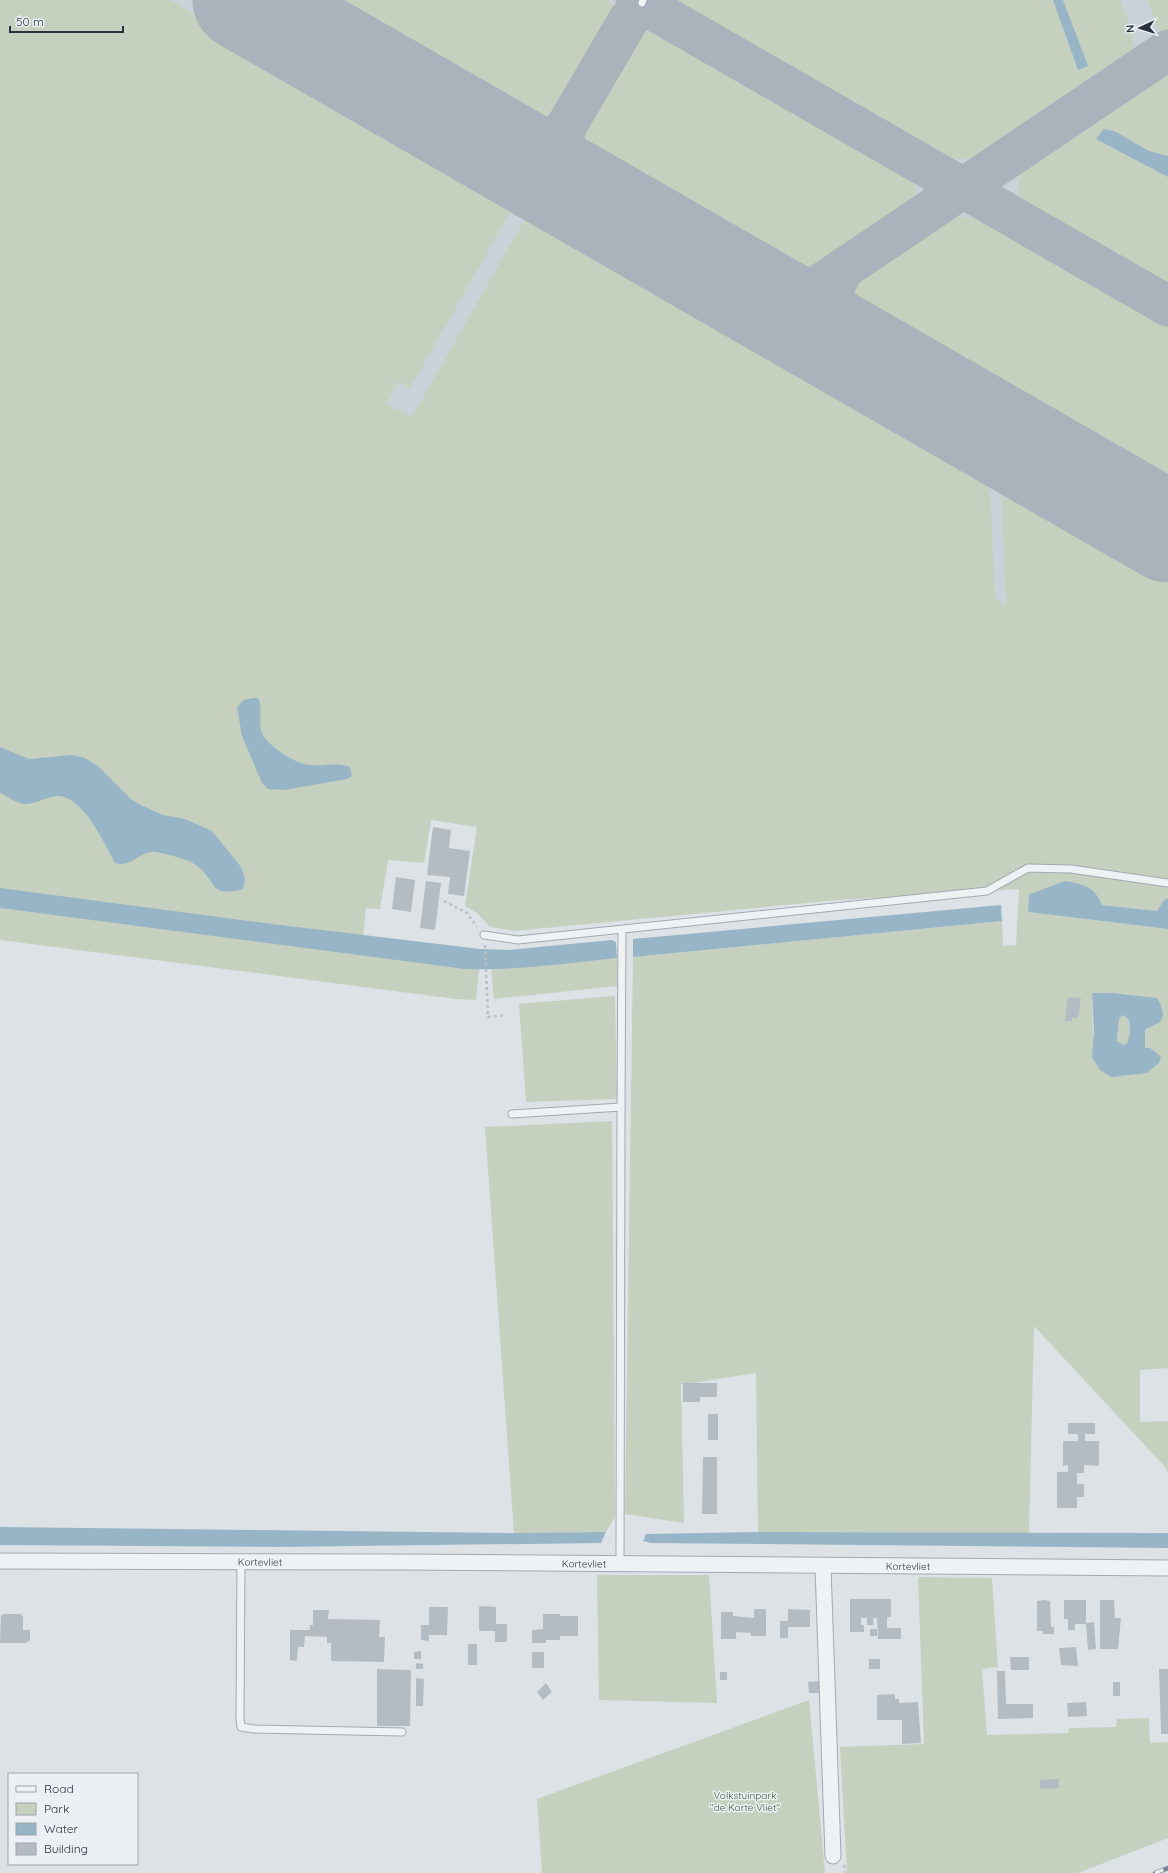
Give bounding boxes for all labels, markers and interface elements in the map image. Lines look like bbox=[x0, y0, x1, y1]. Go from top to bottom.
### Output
scale bar bbox=[10, 8, 123, 34]
north arrow bbox=[1120, 8, 1160, 48]
text: 50 m bbox=[16, 14, 44, 29]
text: N bbox=[1123, 24, 1137, 33]
street label: Kortevliet bbox=[238, 1555, 283, 1568]
street label: Kortevliet bbox=[562, 1557, 607, 1570]
street label: Kortevliet bbox=[886, 1559, 931, 1573]
legend bbox=[8, 1773, 138, 1865]
text: Road bbox=[44, 1781, 74, 1796]
park label: Volkstuinpark "de Korte Vliet" bbox=[710, 1789, 780, 1814]
text: Park bbox=[44, 1801, 69, 1816]
text: Water bbox=[44, 1821, 79, 1836]
text: Building bbox=[44, 1841, 88, 1856]

